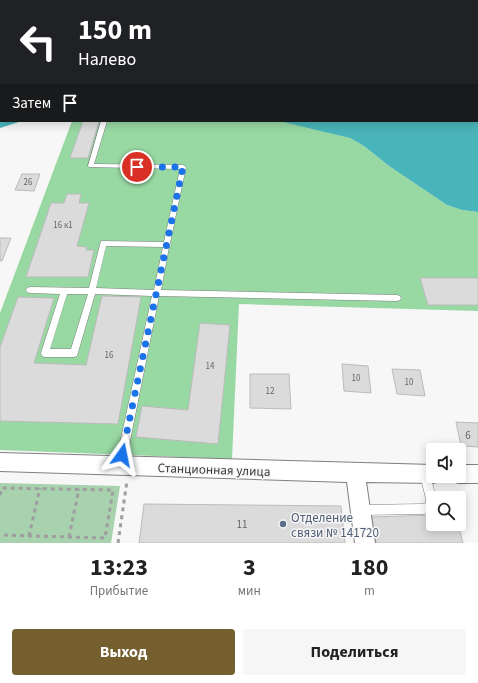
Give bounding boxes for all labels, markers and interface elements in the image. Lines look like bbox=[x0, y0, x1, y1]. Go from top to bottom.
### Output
text: 150 m bbox=[78, 10, 152, 50]
icon: left bbox=[12, 16, 64, 68]
text: Налево bbox=[78, 47, 136, 72]
icon: arrive bbox=[59, 92, 81, 114]
text: Затем bbox=[12, 93, 51, 114]
pin bbox=[120, 150, 154, 184]
icon: arrive bbox=[126, 156, 148, 178]
house number: 26 bbox=[24, 176, 33, 189]
house number: 16 к1 bbox=[53, 219, 73, 232]
house number: 16 bbox=[105, 349, 114, 362]
house number: 14 bbox=[206, 360, 215, 373]
house number: 10 bbox=[352, 372, 361, 385]
house number: 10 bbox=[405, 376, 414, 389]
house number: 12 bbox=[266, 385, 275, 398]
house number: 6 bbox=[465, 428, 471, 443]
position arrow bbox=[101, 434, 143, 476]
map controls bbox=[426, 443, 466, 531]
button: sound bbox=[426, 443, 466, 483]
street label: Станционная улица bbox=[157, 459, 271, 481]
button: search bbox=[426, 491, 466, 531]
place label: Отделение связи № 141720 bbox=[291, 509, 379, 542]
house number: 11 bbox=[237, 517, 247, 532]
marker: Отделение связи № 141720 bbox=[278, 519, 288, 529]
text: 13:23 bbox=[90, 550, 148, 585]
text: 3 bbox=[243, 550, 256, 585]
text: 180 bbox=[350, 550, 388, 585]
text: Прибытие bbox=[90, 582, 148, 600]
text: мин bbox=[238, 582, 261, 600]
text: m bbox=[364, 582, 375, 600]
button: Выход bbox=[12, 629, 235, 675]
button: Поделиться bbox=[243, 629, 466, 675]

